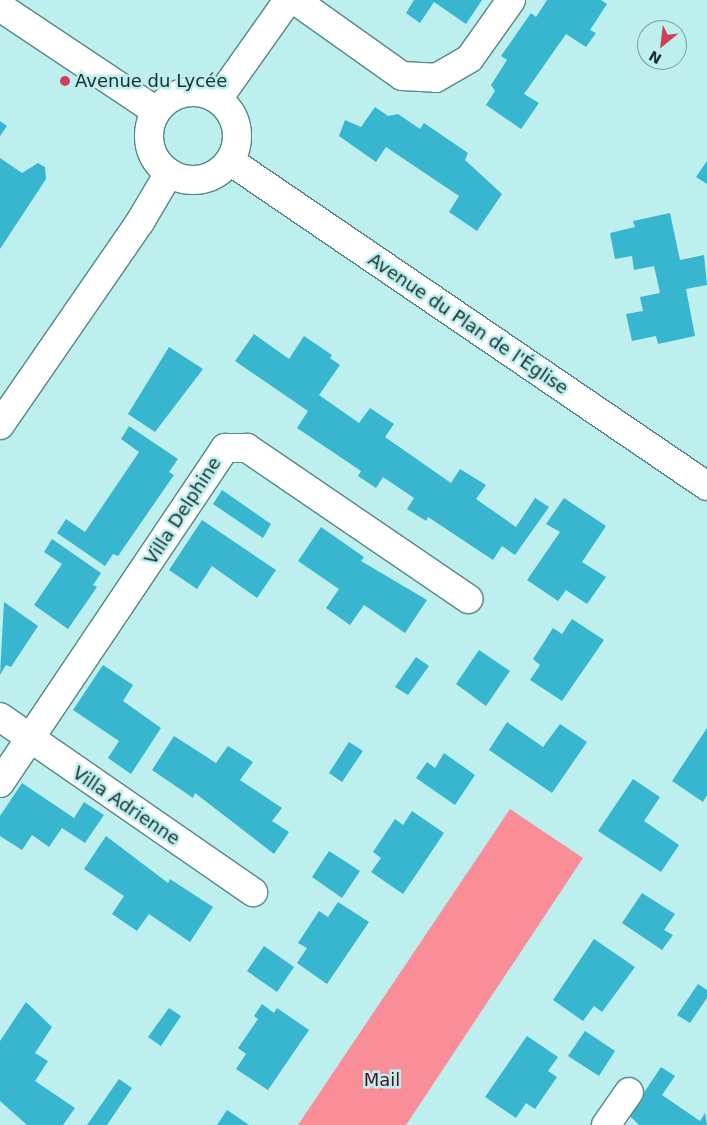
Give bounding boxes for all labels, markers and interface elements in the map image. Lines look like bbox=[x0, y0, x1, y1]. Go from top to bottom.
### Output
north arrow bbox=[637, 20, 687, 70]
text: N bbox=[646, 47, 664, 67]
place label: Avenue du Lycée bbox=[75, 70, 227, 92]
marker: Avenue du Lycée bbox=[59, 75, 71, 87]
street label: Avenue du Plan de l'Église bbox=[364, 249, 572, 399]
street label: Villa Delphine bbox=[140, 453, 226, 569]
street label: Villa Adrienne bbox=[68, 762, 184, 850]
park label: Mail bbox=[364, 1069, 400, 1091]

